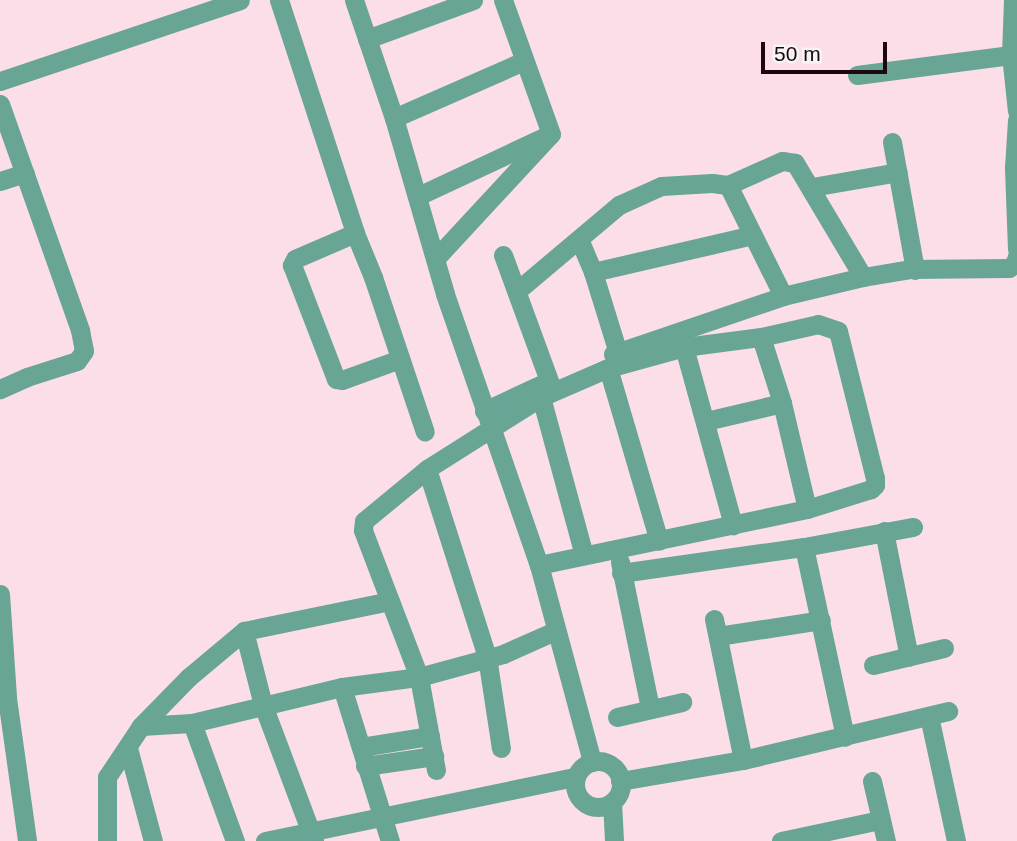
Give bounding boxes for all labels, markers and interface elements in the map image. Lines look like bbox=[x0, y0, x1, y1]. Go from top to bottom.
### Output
scale bar bbox=[765, 28, 891, 72]
text: 50 m bbox=[774, 42, 821, 65]

